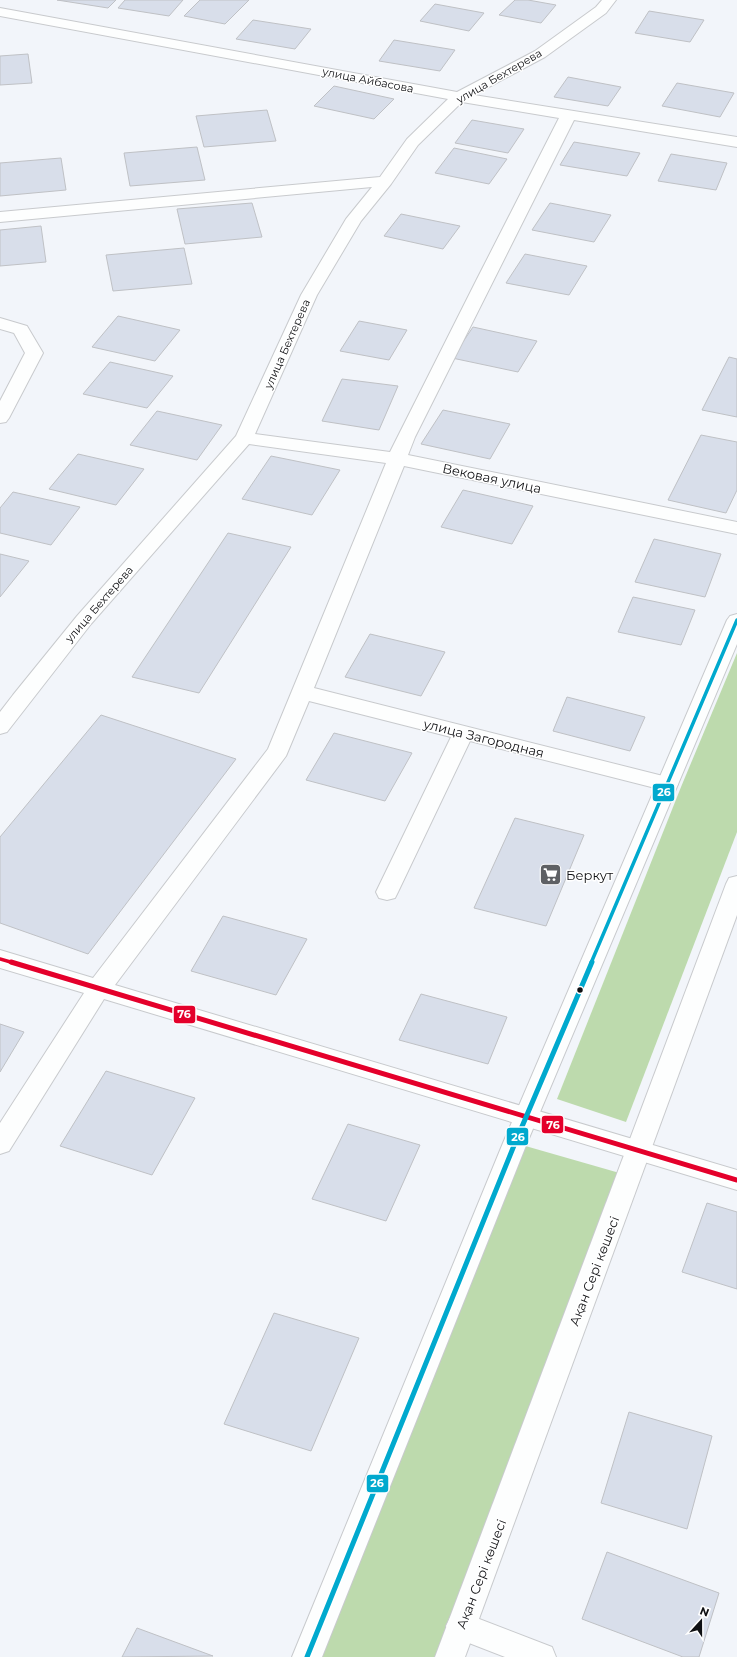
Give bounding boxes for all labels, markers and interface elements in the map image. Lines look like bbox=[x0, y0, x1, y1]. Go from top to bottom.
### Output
street label: улица Бехтерева bbox=[453, 46, 544, 107]
street label: улица Айбасова bbox=[320, 64, 415, 96]
street label: улица Бехтерева bbox=[261, 297, 313, 392]
street label: Вековая улица bbox=[441, 460, 543, 496]
street label: улица Бехтерева bbox=[61, 563, 136, 646]
street label: улица Загородная bbox=[421, 715, 546, 761]
line badge: 26 bbox=[652, 783, 675, 802]
text: 26 bbox=[657, 785, 671, 799]
supermarket icon: Беркут bbox=[537, 862, 563, 888]
place label: Беркут bbox=[566, 867, 614, 883]
unlabelled marker bbox=[575, 985, 585, 995]
line badge: 76 bbox=[173, 1005, 196, 1024]
text: 76 bbox=[177, 1007, 191, 1021]
line badge: 76 bbox=[541, 1115, 564, 1134]
text: 76 bbox=[546, 1118, 560, 1132]
line badge: 26 bbox=[506, 1127, 529, 1146]
text: 26 bbox=[511, 1130, 525, 1144]
street label: Ақан Сері көшесі bbox=[566, 1214, 622, 1328]
line badge: 26 bbox=[366, 1474, 389, 1493]
text: 26 bbox=[370, 1476, 384, 1490]
street label: Ақан Сері көшесі bbox=[453, 1517, 509, 1631]
north arrow bbox=[681, 1601, 721, 1641]
text: N bbox=[698, 1604, 711, 1620]

